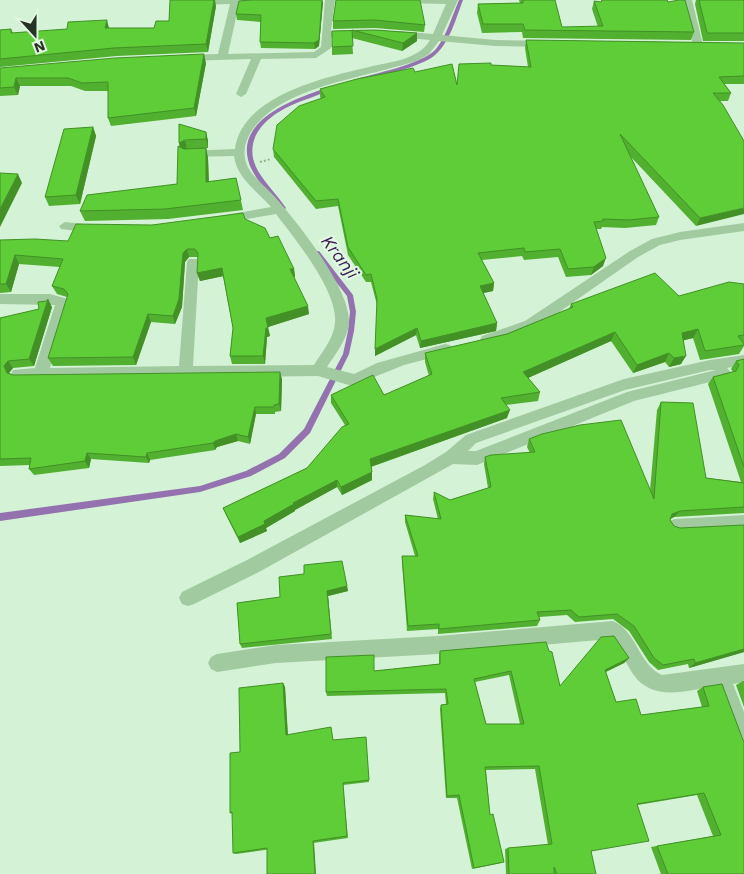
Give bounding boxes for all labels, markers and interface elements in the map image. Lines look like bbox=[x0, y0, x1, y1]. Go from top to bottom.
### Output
north arrow bbox=[10, 10, 60, 60]
text: N bbox=[32, 38, 47, 56]
water label: Kranji bbox=[317, 231, 364, 284]

